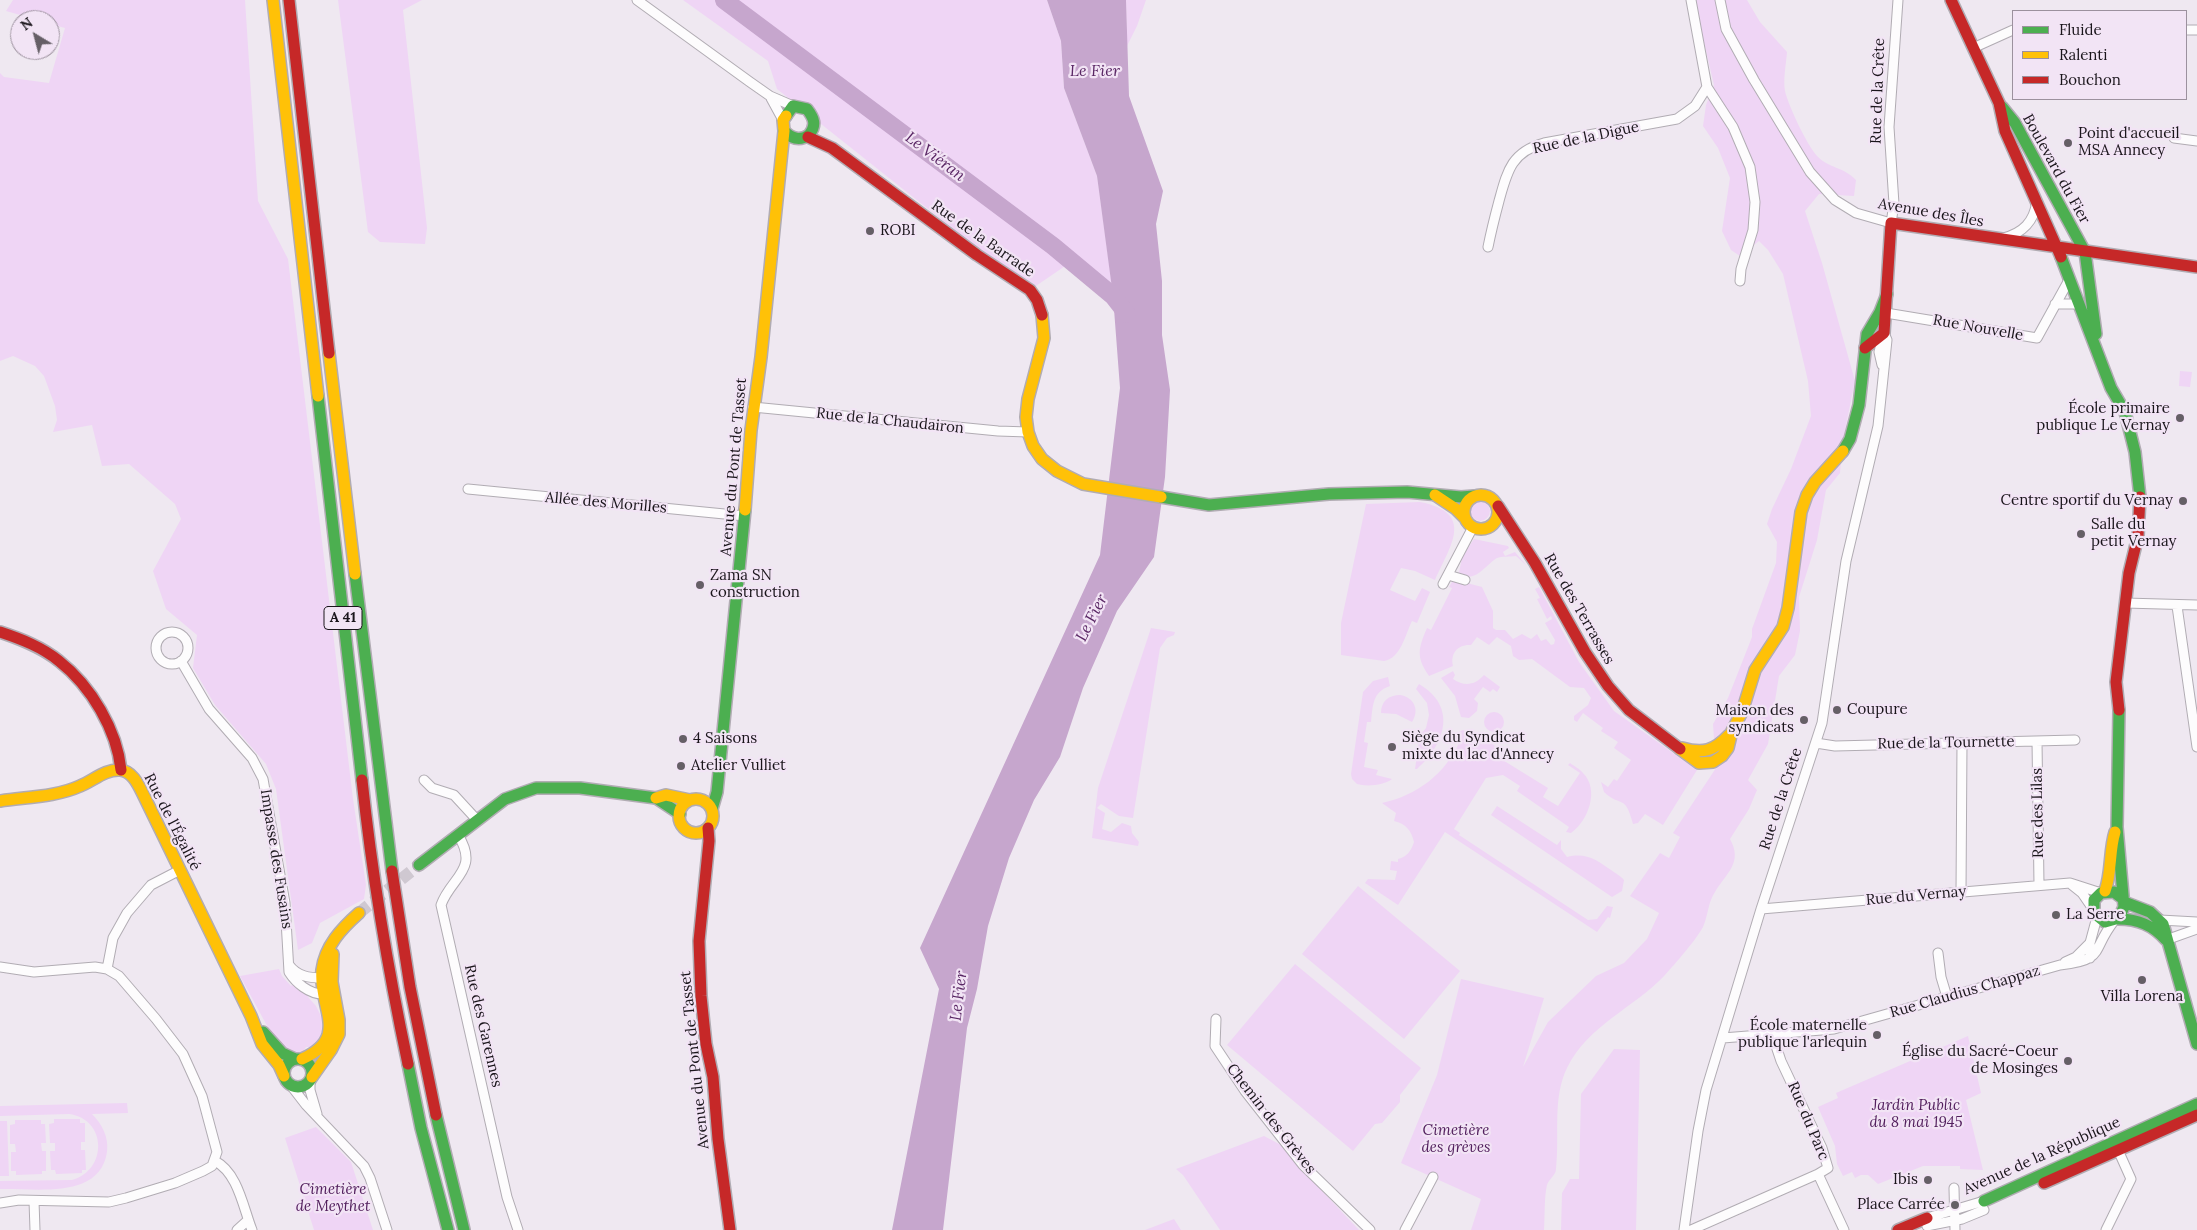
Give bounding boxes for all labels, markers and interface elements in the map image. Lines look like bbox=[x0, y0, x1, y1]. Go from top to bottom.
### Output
north arrow bbox=[10, 10, 60, 60]
legend bbox=[2012, 10, 2187, 100]
text: N bbox=[17, 13, 36, 34]
text: Fluide bbox=[2059, 20, 2102, 39]
street label: Rue de la Crête bbox=[1867, 38, 1889, 144]
text: Ralenti bbox=[2059, 45, 2107, 64]
water label: Le Fier bbox=[1070, 61, 1120, 81]
text: Bouchon bbox=[2059, 70, 2121, 89]
street label: Boulevard du Fier bbox=[2018, 111, 2094, 227]
street label: Rue de la Digue bbox=[1531, 118, 1641, 158]
place label: Point d'accueil MSA Annecy bbox=[2078, 125, 2180, 160]
water label: Le Viéran bbox=[901, 128, 969, 186]
marker: Point d'accueil MSA Annecy bbox=[2062, 137, 2074, 149]
street label: Avenue des Îles bbox=[1877, 195, 1985, 231]
street label: Rue de la Barrade bbox=[928, 197, 1038, 281]
place label: ROBI bbox=[880, 222, 915, 240]
marker: ROBI bbox=[864, 225, 876, 237]
street label: Rue Nouvelle bbox=[1931, 311, 2025, 345]
street label: Avenue du Pont de Tasset bbox=[717, 377, 751, 557]
place label: École primaire publique Le Vernay bbox=[2036, 400, 2170, 435]
street label: Rue de la Chaudairon bbox=[815, 404, 965, 438]
marker: École primaire publique Le Vernay bbox=[2174, 412, 2186, 424]
street label: Allée des Morilles bbox=[544, 489, 668, 517]
place label: Centre sportif du Vernay bbox=[2001, 492, 2173, 510]
marker: Centre sportif du Vernay bbox=[2177, 495, 2189, 507]
place label: Salle du petit Vernay bbox=[2091, 516, 2176, 551]
marker: Salle du petit Vernay bbox=[2075, 528, 2087, 540]
street label: Rue des Terrasses bbox=[1540, 550, 1618, 668]
place label: Zama SN construction bbox=[710, 567, 800, 602]
marker: Zama SN construction bbox=[694, 579, 706, 591]
water label: Le Fier bbox=[1072, 591, 1112, 645]
road number: A 41 bbox=[324, 606, 362, 630]
place label: Coupure bbox=[1847, 701, 1908, 719]
place label: Maison des syndicats bbox=[1715, 702, 1794, 737]
marker: Coupure bbox=[1831, 704, 1843, 716]
marker: Maison des syndicats bbox=[1798, 714, 1810, 726]
place label: Siège du Syndicat mixte du lac d'Annecy bbox=[1402, 729, 1554, 764]
place label: 4 Saisons bbox=[693, 730, 757, 748]
marker: 4 Saisons bbox=[677, 733, 689, 745]
street label: Rue de la Tournette bbox=[1877, 733, 2015, 753]
marker: Siège du Syndicat mixte du lac d'Annecy bbox=[1386, 741, 1398, 753]
street label: Rue de la Crête bbox=[1756, 746, 1806, 852]
place label: Atelier Vulliet bbox=[691, 757, 786, 775]
marker: Atelier Vulliet bbox=[675, 760, 687, 772]
street label: Rue des Lilas bbox=[2028, 768, 2048, 858]
street label: Rue de l'Égalité bbox=[140, 770, 204, 874]
street label: Impasse des Fusains bbox=[256, 788, 296, 930]
street label: Rue du Vernay bbox=[1865, 883, 1967, 909]
place label: La Serre bbox=[2066, 906, 2124, 924]
marker: La Serre bbox=[2050, 909, 2062, 921]
street label: Rue Claudius Chappaz bbox=[1888, 962, 2042, 1022]
street label: Rue des Garennes bbox=[460, 963, 506, 1089]
street label: Avenue du Pont de Tasset bbox=[677, 970, 713, 1150]
water label: Le Fier bbox=[946, 970, 972, 1022]
marker: Villa Lorena bbox=[2136, 974, 2148, 986]
place label: Villa Lorena bbox=[2101, 988, 2183, 1006]
place label: École maternelle publique l'arlequin bbox=[1738, 1017, 1867, 1052]
marker: École maternelle publique l'arlequin bbox=[1871, 1029, 1883, 1041]
place label: Église du Sacré-Coeur de Mosinges bbox=[1902, 1043, 2058, 1078]
marker: Église du Sacré-Coeur de Mosinges bbox=[2062, 1055, 2074, 1067]
street label: Chemin des Grèves bbox=[1222, 1060, 1320, 1178]
street label: Rue du Parc bbox=[1783, 1079, 1833, 1163]
park label: Jardin Public du 8 mai 1945 bbox=[1869, 1097, 1963, 1132]
street label: Avenue de la République bbox=[1961, 1113, 2123, 1199]
park label: Cimetière des grèves bbox=[1422, 1122, 1490, 1157]
place label: Ibis bbox=[1893, 1171, 1918, 1189]
marker: Ibis bbox=[1922, 1174, 1934, 1186]
park label: Cimetière de Meythet bbox=[296, 1181, 370, 1216]
place label: Place Carrée bbox=[1857, 1196, 1945, 1214]
marker: Place Carrée bbox=[1949, 1199, 1961, 1211]

